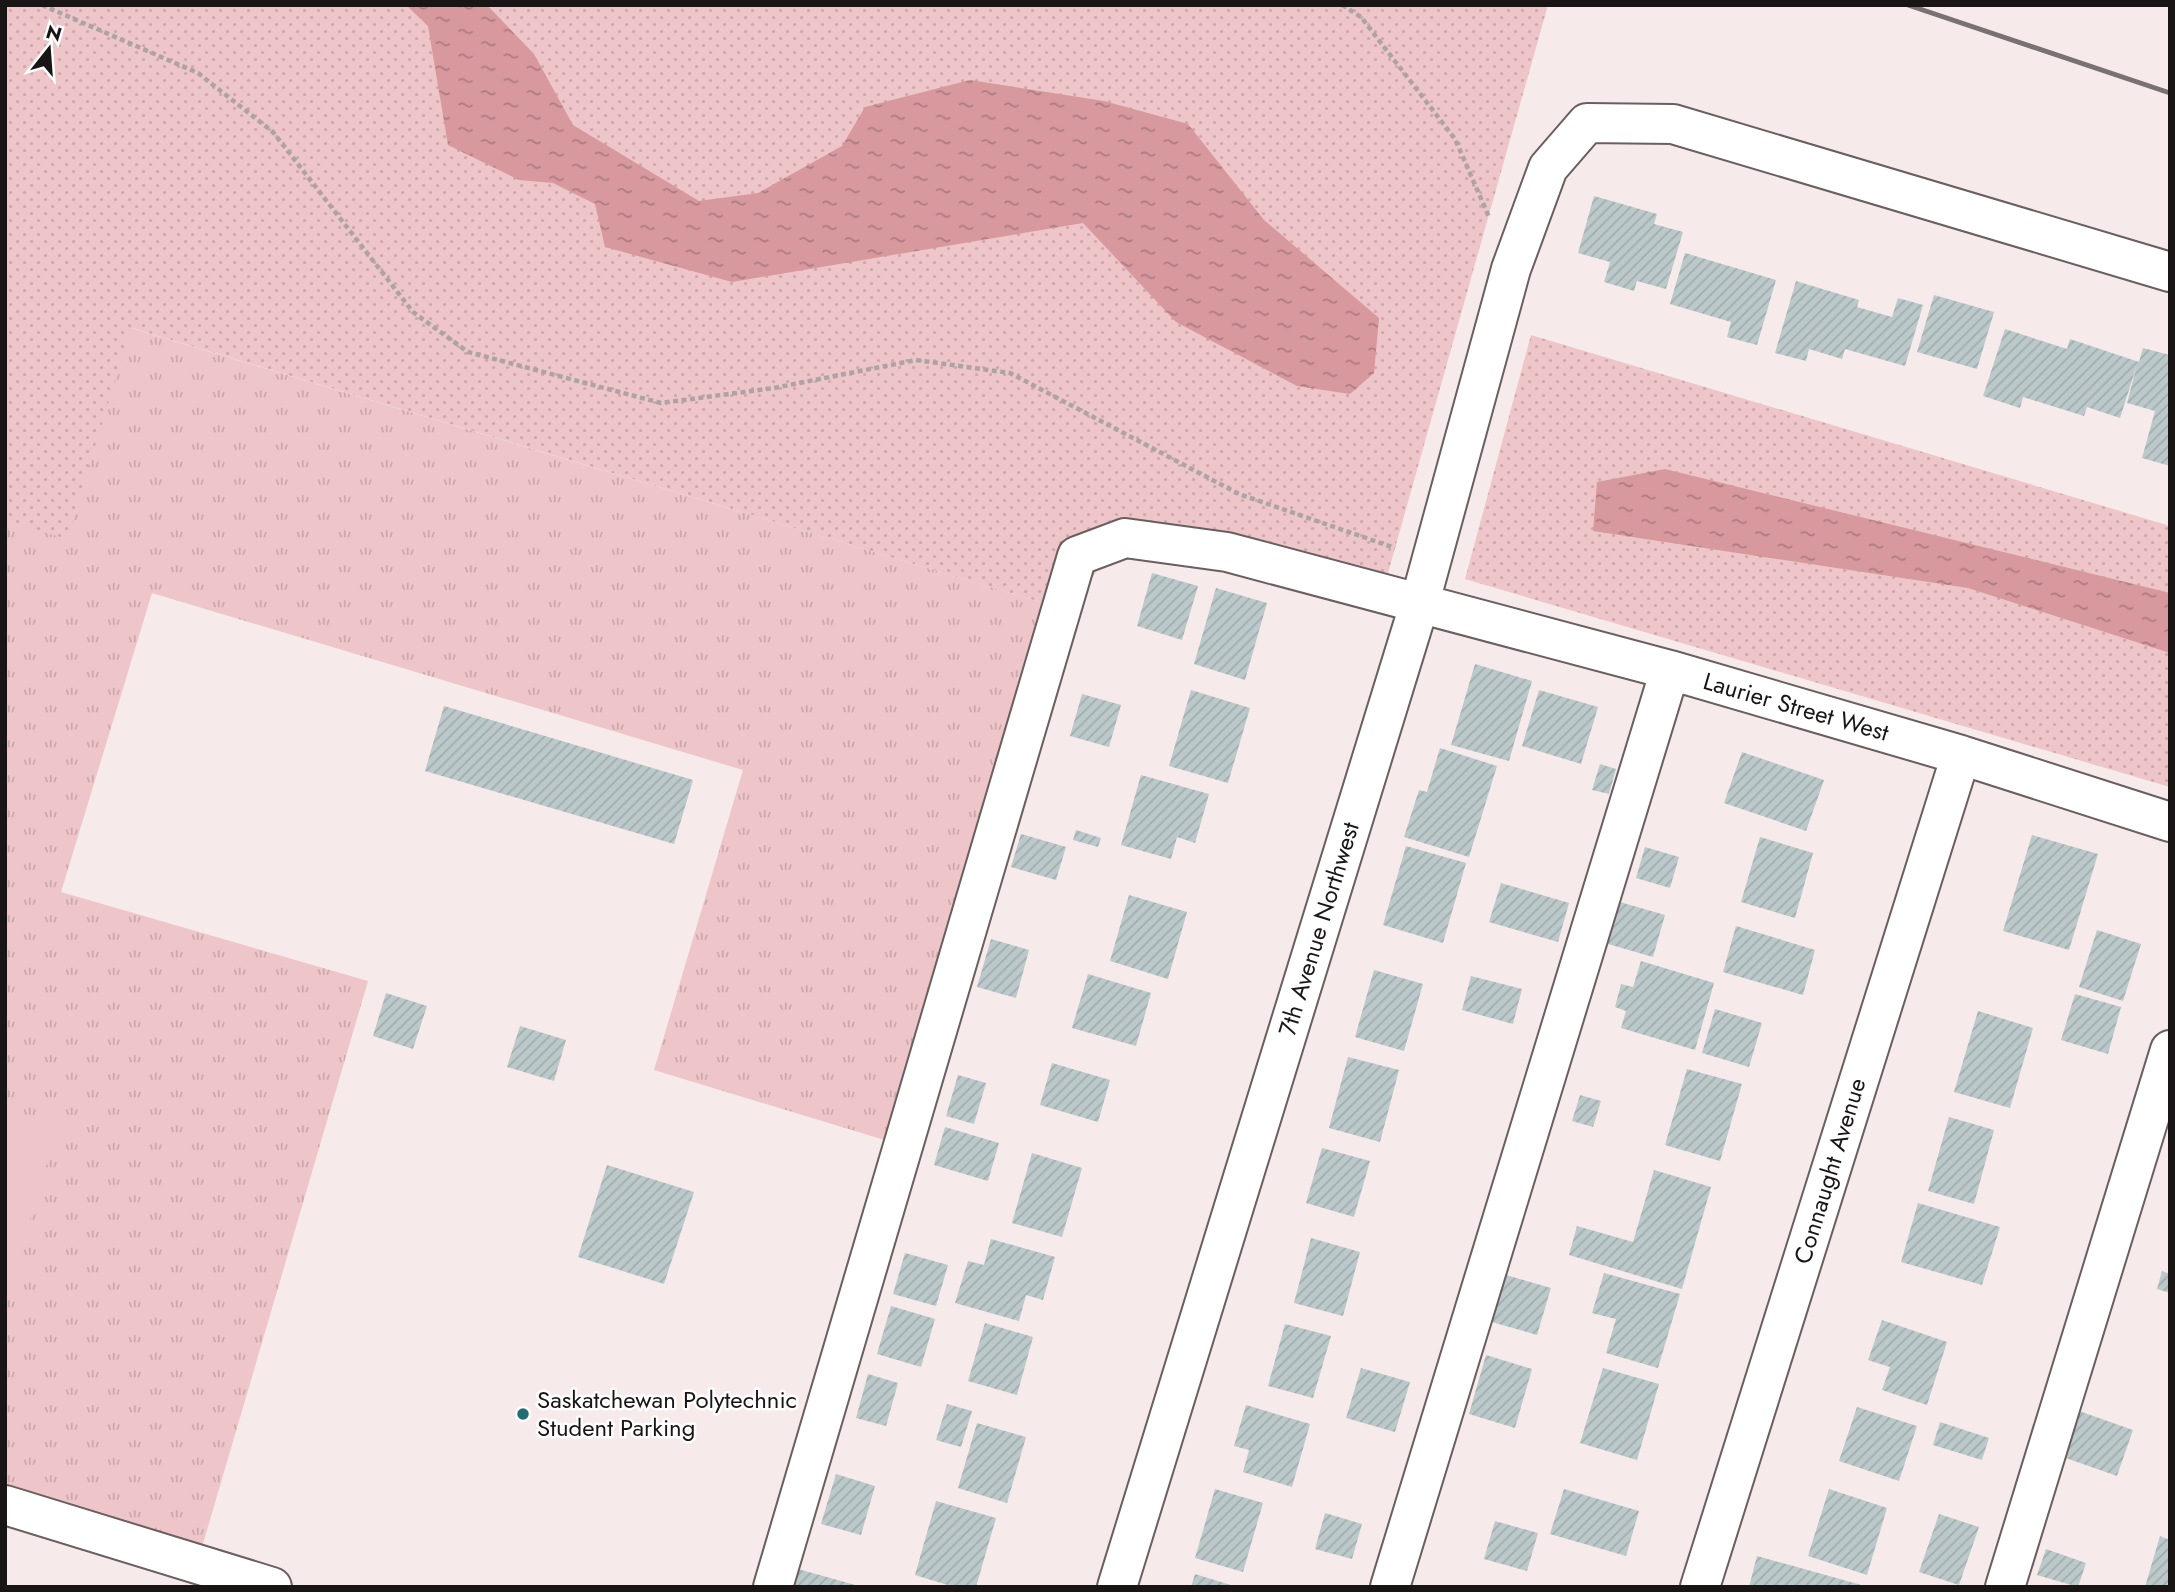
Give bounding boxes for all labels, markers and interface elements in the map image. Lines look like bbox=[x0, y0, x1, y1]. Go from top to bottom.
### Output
north arrow bbox=[14, 14, 84, 84]
text: N bbox=[43, 18, 65, 48]
street label: Laurier Street West bbox=[1699, 663, 1893, 750]
street label: 7th Avenue Northwest bbox=[1269, 817, 1368, 1040]
street label: Connaught Avenue bbox=[1785, 1074, 1874, 1268]
place label: Saskatchewan Polytechnic Student Parking bbox=[537, 1382, 797, 1445]
marker: Saskatchewan Polytechnic Student Parking bbox=[515, 1406, 531, 1422]

